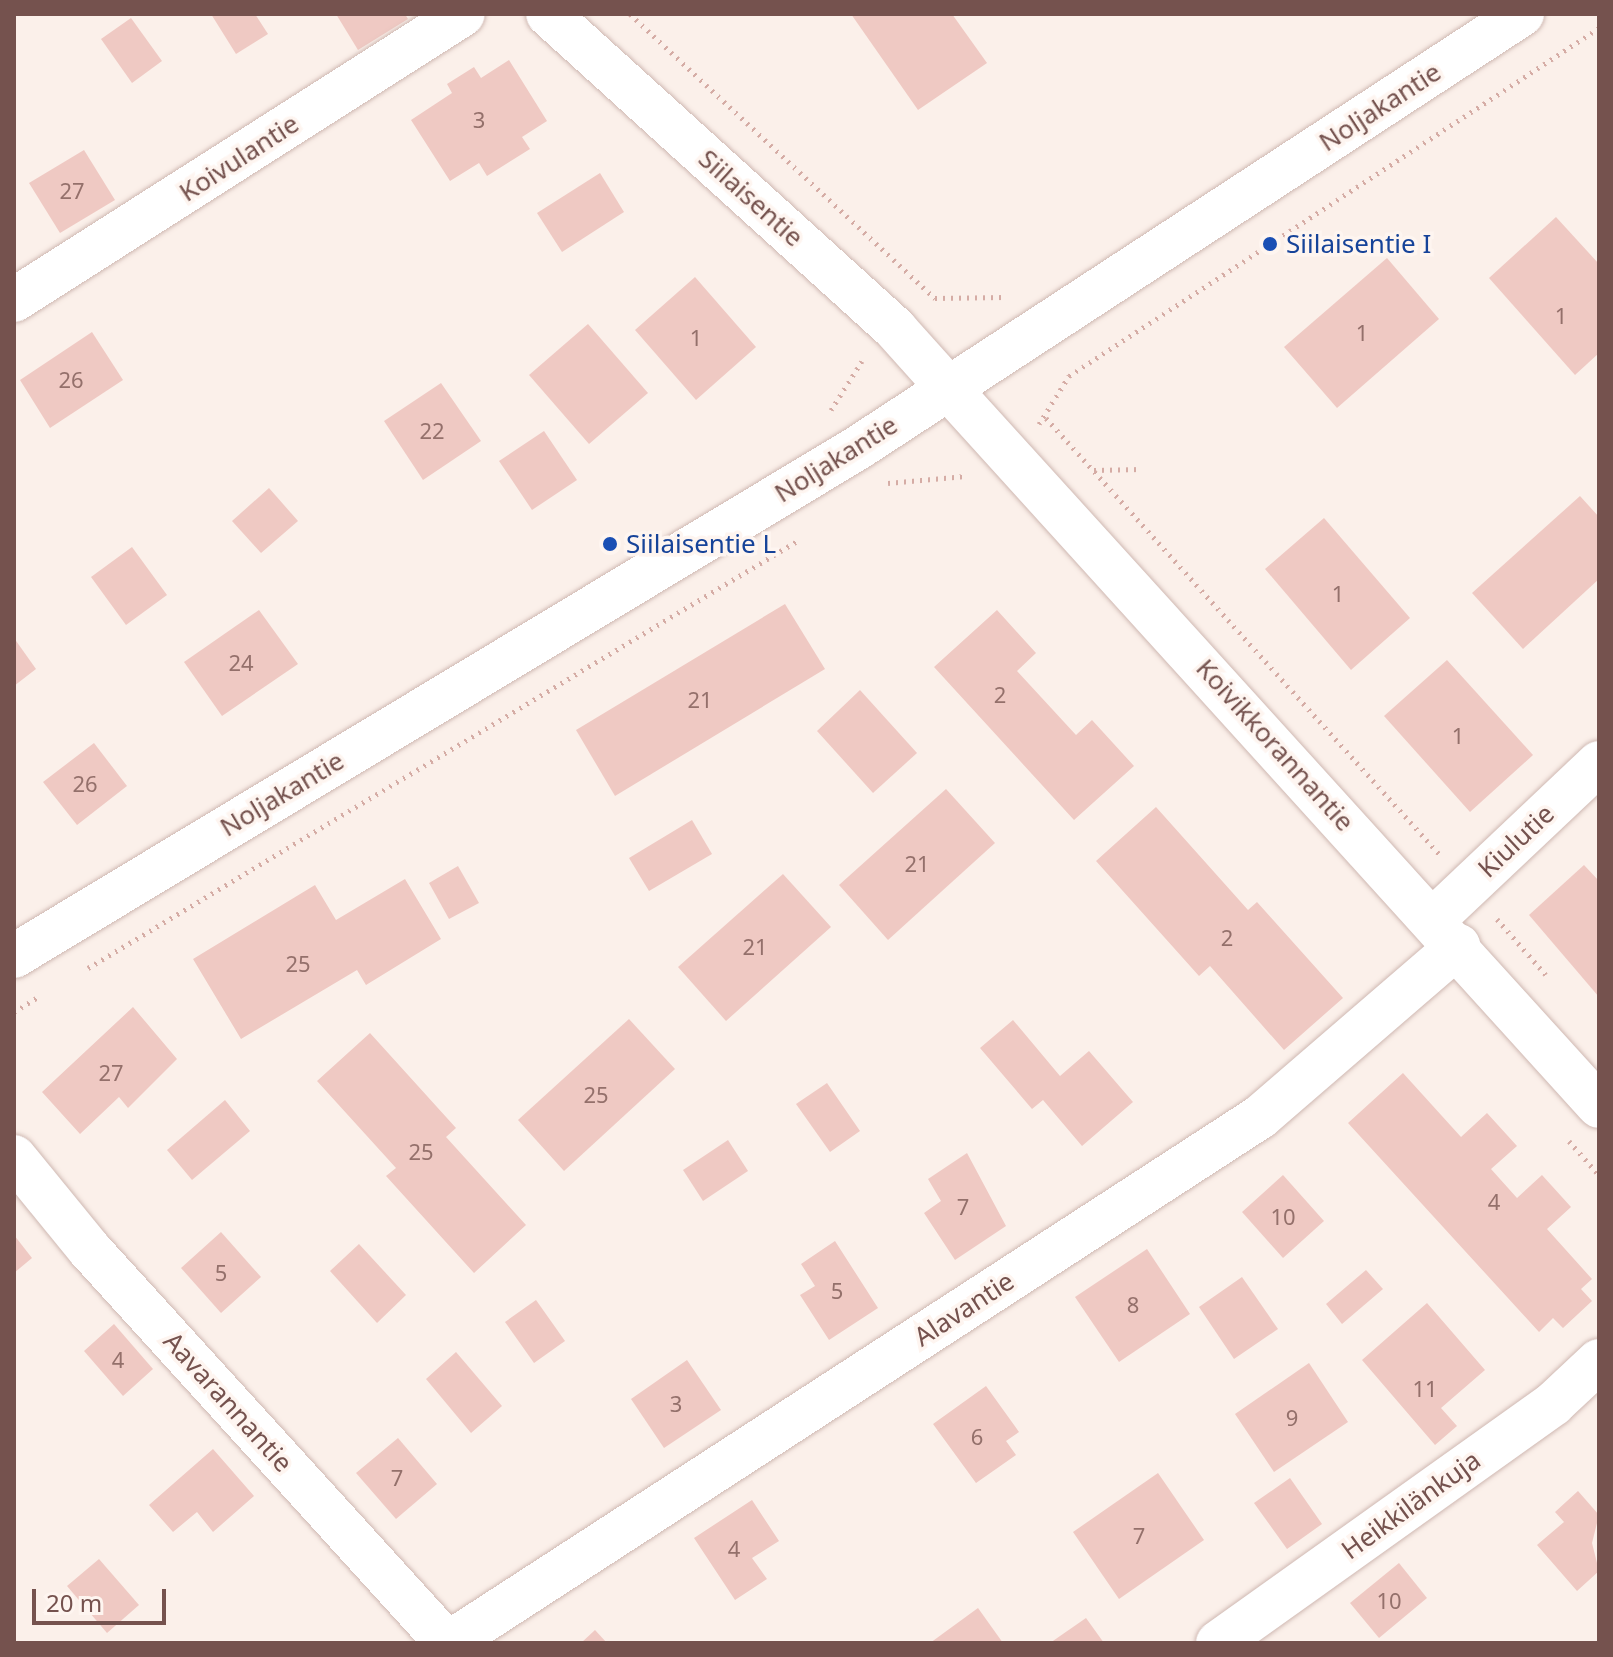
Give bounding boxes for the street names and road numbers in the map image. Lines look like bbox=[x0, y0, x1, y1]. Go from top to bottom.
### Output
street label: Noljakantie bbox=[1313, 56, 1447, 158]
street label: Koivulantie bbox=[174, 108, 304, 208]
street label: Siilaisentie bbox=[692, 143, 810, 253]
street label: Noljakantie bbox=[769, 409, 903, 509]
street label: Koivikkorannantie bbox=[1190, 653, 1360, 837]
street label: Noljakantie bbox=[214, 745, 350, 843]
street label: Kiulutie bbox=[1472, 798, 1560, 884]
street label: Alavantie bbox=[908, 1265, 1020, 1353]
street label: Aavarannantie bbox=[157, 1326, 299, 1478]
street label: Heikkilänkuja bbox=[1336, 1444, 1486, 1566]

